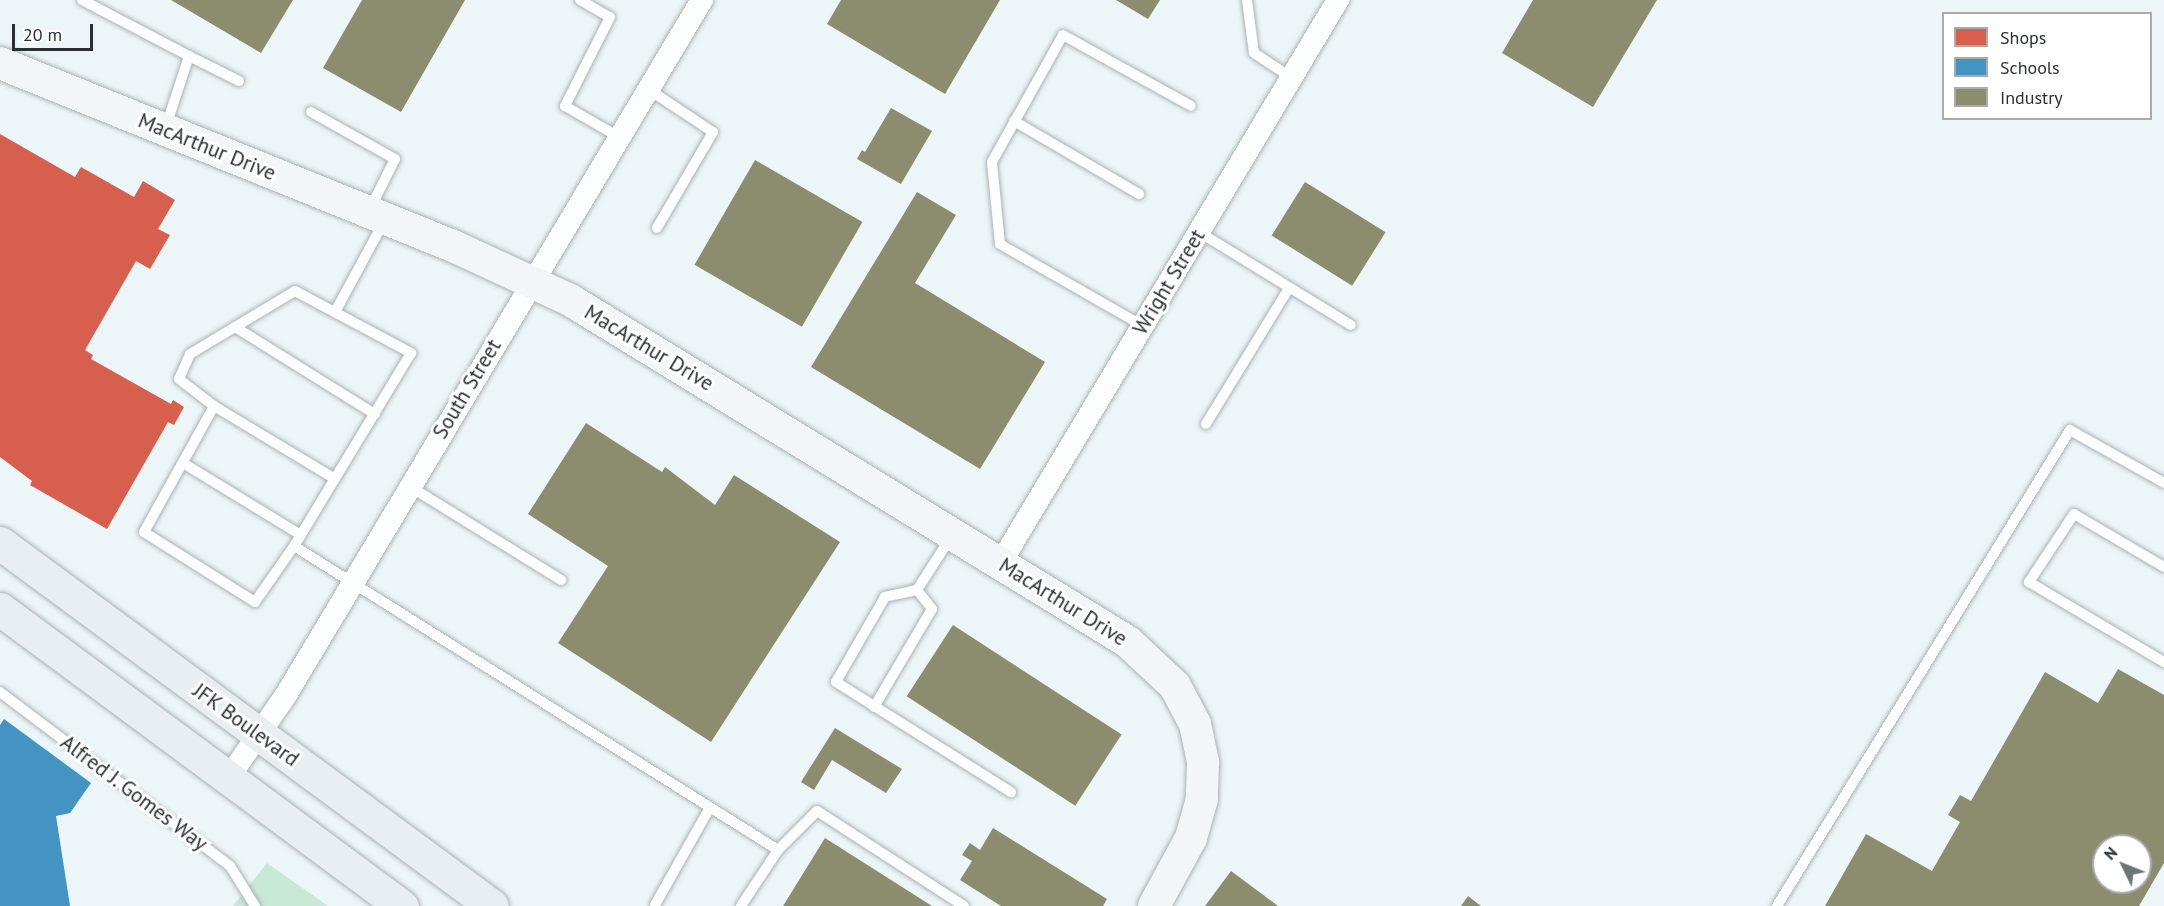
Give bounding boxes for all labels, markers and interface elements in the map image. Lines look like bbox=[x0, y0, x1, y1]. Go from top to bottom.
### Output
scale bar bbox=[15, 12, 96, 50]
legend bbox=[1942, 12, 2152, 120]
text: 20 m bbox=[23, 23, 62, 46]
text: Shops bbox=[2000, 26, 2046, 49]
text: Schools bbox=[2000, 56, 2060, 79]
text: Industry bbox=[2000, 86, 2063, 109]
street label: MacArthur Drive bbox=[134, 108, 280, 186]
street label: Wright Street bbox=[1128, 225, 1210, 339]
street label: MacArthur Drive bbox=[580, 300, 718, 396]
street label: South Street bbox=[427, 335, 507, 443]
street label: MacArthur Drive bbox=[994, 553, 1132, 651]
street label: JFK Boulevard bbox=[188, 678, 304, 772]
street label: Alfred J. Gomes Way bbox=[55, 729, 213, 857]
north arrow bbox=[2092, 834, 2152, 894]
text: N bbox=[2099, 842, 2121, 864]

